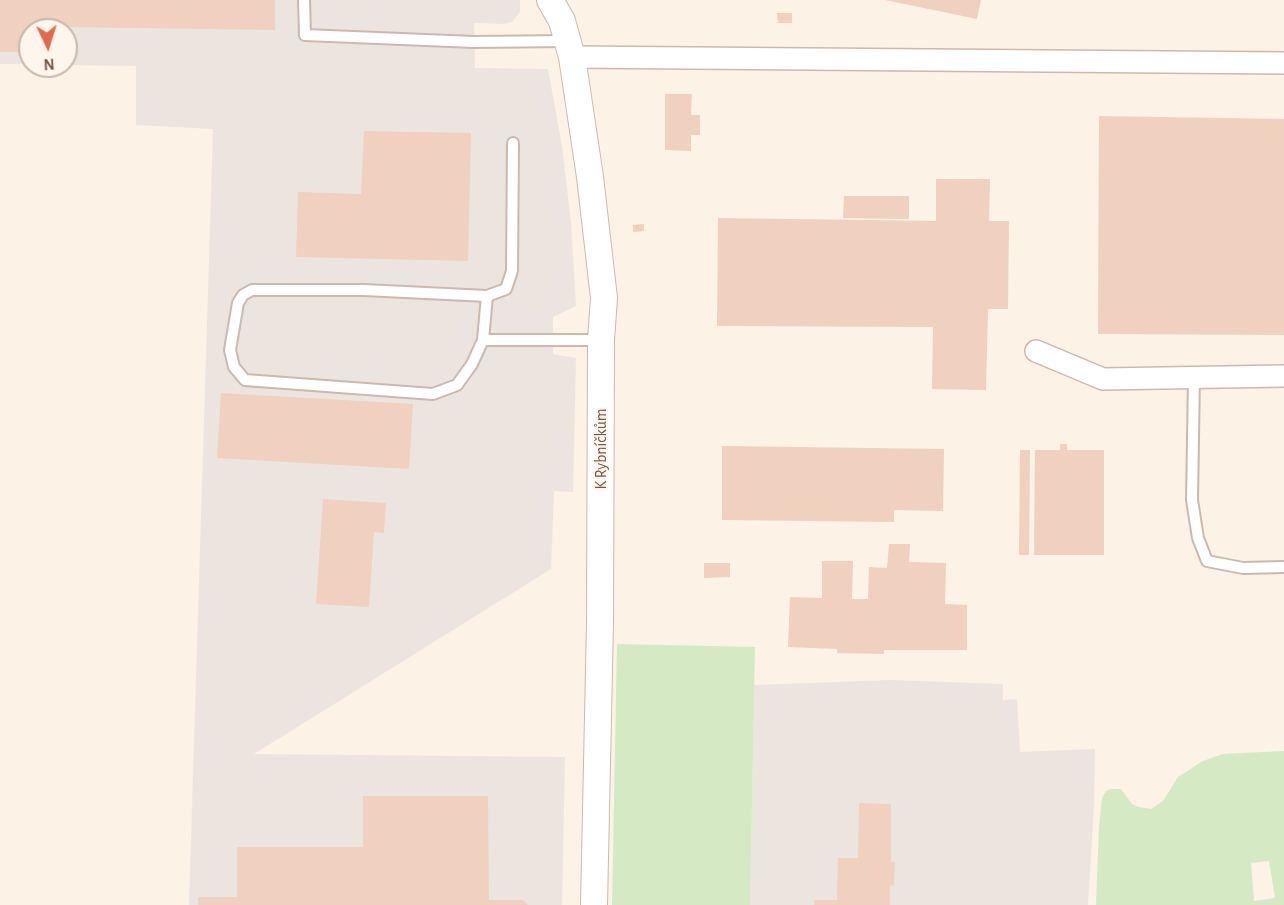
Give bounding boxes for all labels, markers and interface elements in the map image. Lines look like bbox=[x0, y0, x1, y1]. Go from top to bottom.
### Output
north arrow bbox=[18, 18, 78, 78]
text: N bbox=[43, 56, 55, 72]
street label: K Rybníčkům bbox=[591, 408, 611, 490]

